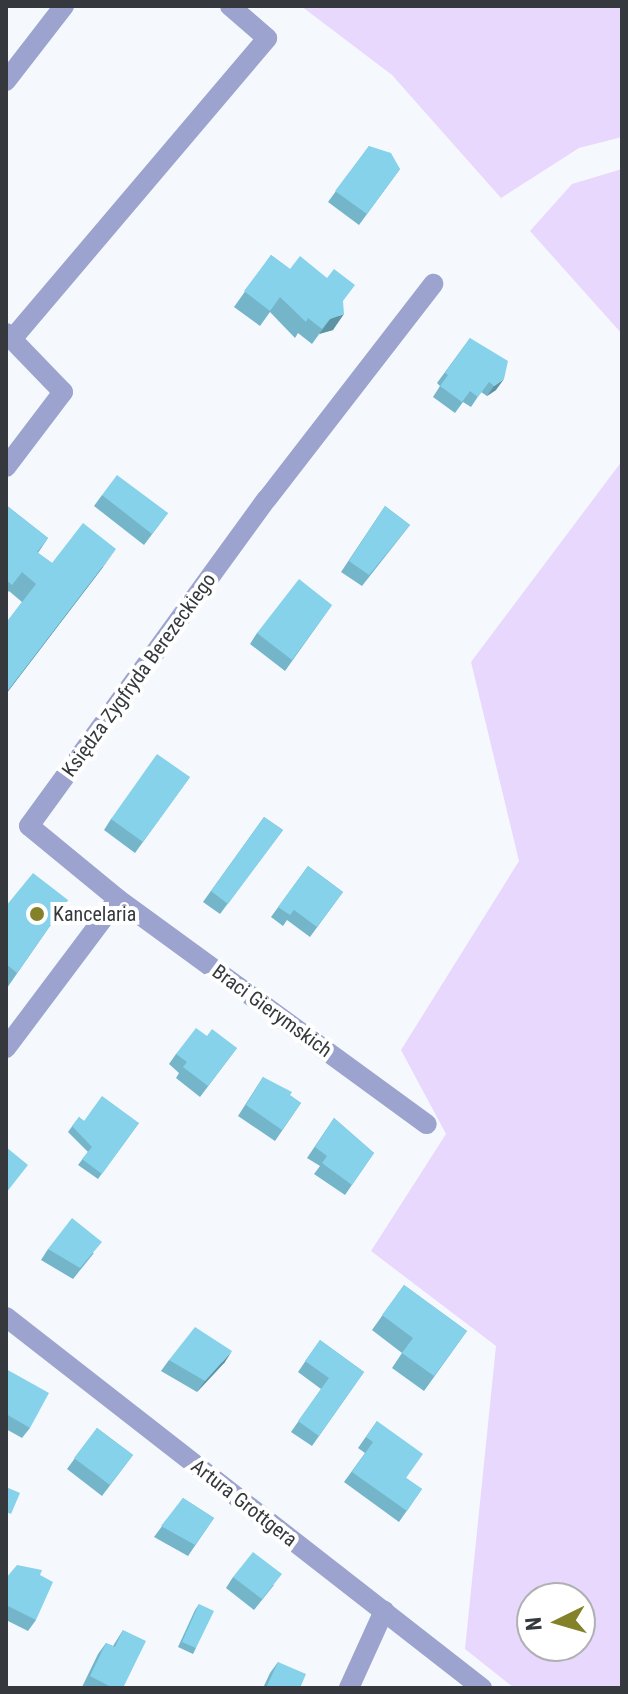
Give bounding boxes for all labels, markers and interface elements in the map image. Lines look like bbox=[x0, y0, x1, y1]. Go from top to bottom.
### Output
street label: Księdza Zygfryda Berezeckiego bbox=[57, 569, 221, 781]
place label: Kancelaria bbox=[53, 902, 136, 926]
marker: Kancelaria bbox=[28, 905, 46, 923]
street label: Braci Gierymskich bbox=[208, 960, 336, 1062]
street label: Artura Grottgera bbox=[186, 1454, 302, 1552]
north arrow bbox=[516, 1582, 596, 1662]
text: N bbox=[521, 1616, 547, 1632]

